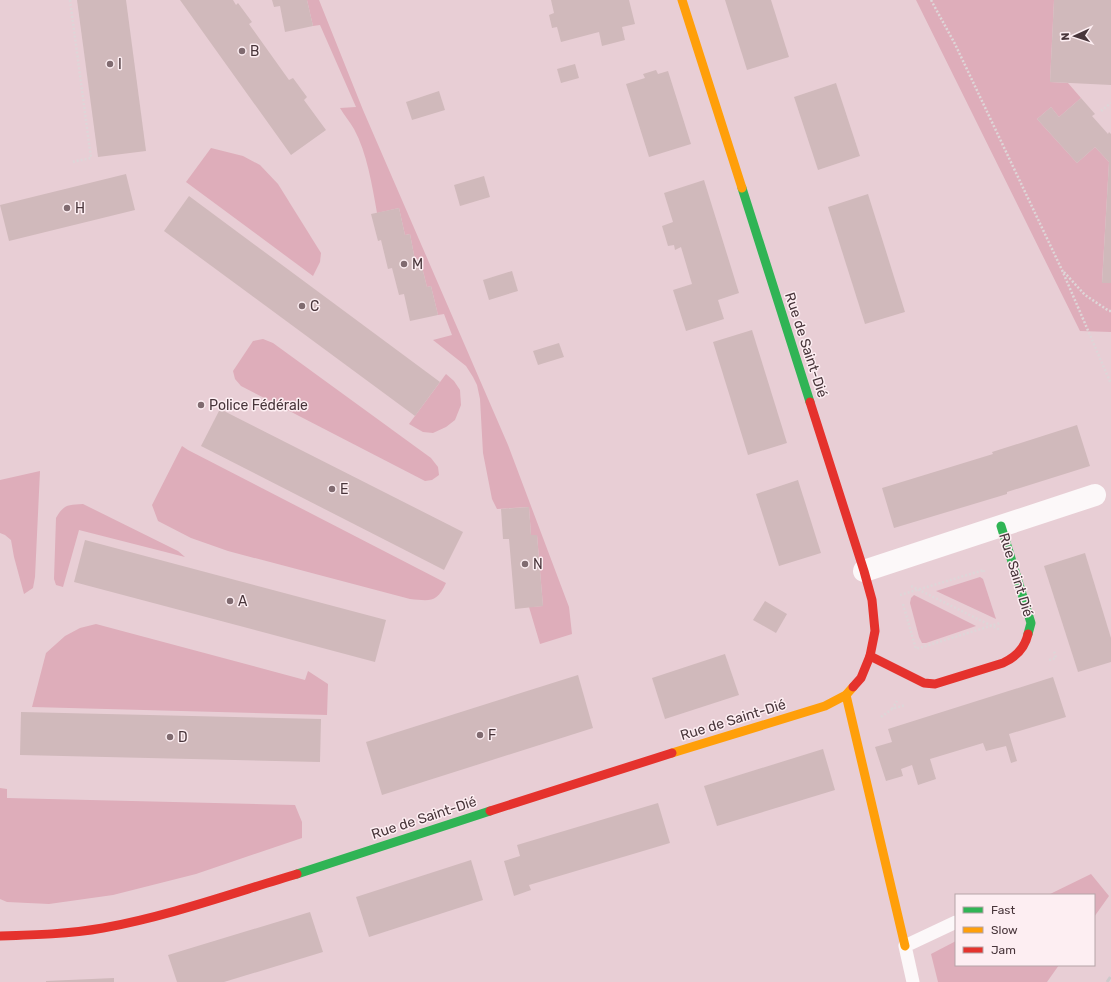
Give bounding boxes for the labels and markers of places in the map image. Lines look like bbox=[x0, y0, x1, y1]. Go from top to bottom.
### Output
place label: B bbox=[250, 43, 259, 60]
marker: B bbox=[237, 46, 247, 56]
place label: I bbox=[118, 56, 122, 73]
marker: I bbox=[105, 59, 115, 69]
place label: H bbox=[75, 200, 85, 217]
marker: H bbox=[62, 203, 72, 213]
place label: M bbox=[412, 256, 423, 273]
marker: M bbox=[399, 259, 409, 269]
place label: C bbox=[310, 298, 319, 315]
marker: C bbox=[297, 301, 307, 311]
place label: Police Fédérale bbox=[209, 397, 308, 414]
marker: Police Fédérale bbox=[196, 400, 206, 410]
place label: E bbox=[340, 481, 348, 498]
marker: E bbox=[327, 484, 337, 494]
place label: N bbox=[533, 556, 543, 573]
marker: N bbox=[520, 559, 530, 569]
place label: A bbox=[238, 593, 248, 610]
marker: A bbox=[225, 596, 235, 606]
place label: F bbox=[488, 727, 496, 744]
place label: D bbox=[178, 729, 188, 746]
marker: F bbox=[475, 730, 485, 740]
marker: D bbox=[165, 732, 175, 742]

